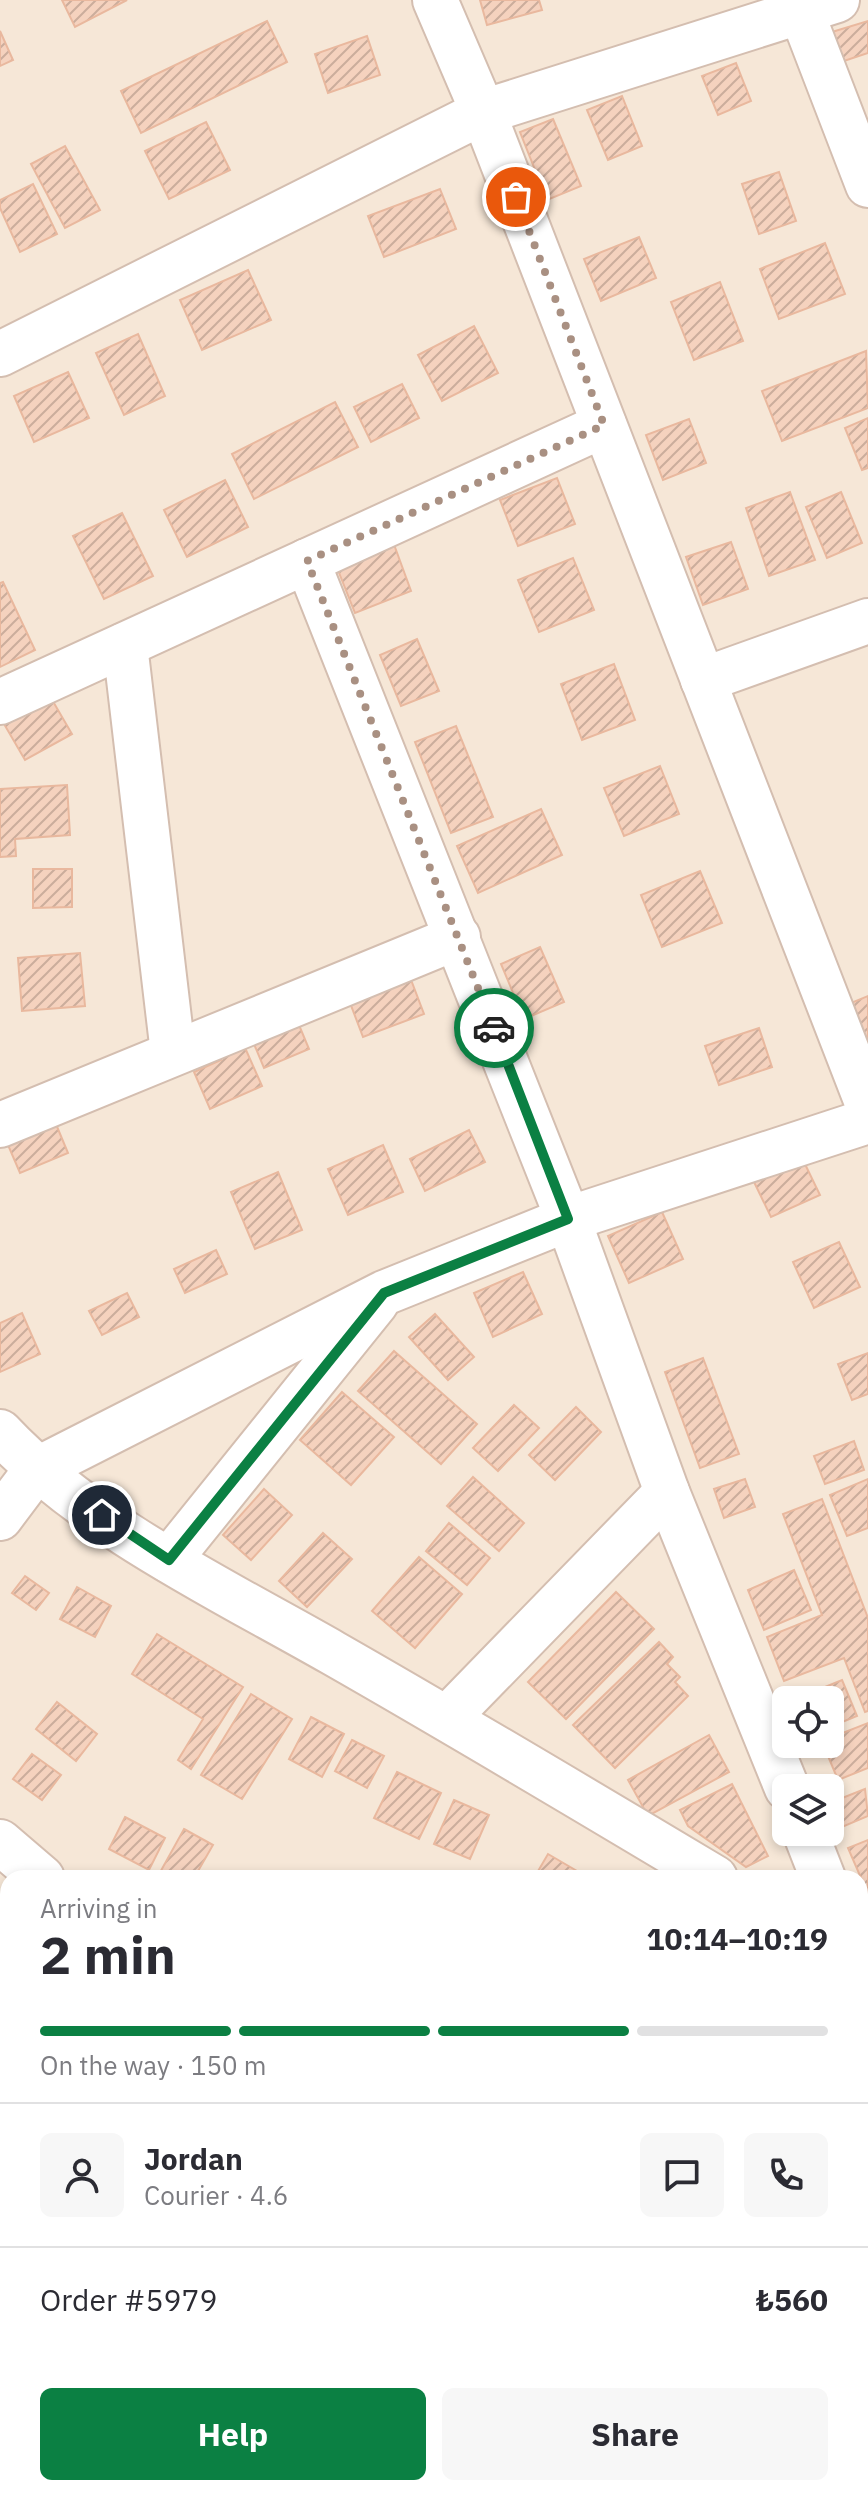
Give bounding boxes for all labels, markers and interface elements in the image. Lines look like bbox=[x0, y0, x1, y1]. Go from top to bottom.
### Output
pin bbox=[482, 163, 550, 231]
icon: bag bbox=[494, 175, 538, 219]
courier bbox=[454, 988, 534, 1068]
icon: car bbox=[472, 1006, 516, 1050]
pin bbox=[68, 1481, 136, 1549]
icon: home bbox=[80, 1493, 124, 1537]
map controls bbox=[772, 1686, 844, 1846]
button: locate bbox=[772, 1686, 844, 1758]
button: layers bbox=[772, 1774, 844, 1846]
text: Arriving in bbox=[40, 1891, 157, 1925]
text: 10:14–10:19 bbox=[647, 1919, 828, 1958]
text: 2 min bbox=[40, 1921, 176, 1988]
text: On the way · 150 m bbox=[40, 2048, 266, 2082]
button: person bbox=[40, 2133, 124, 2217]
button: chat bbox=[640, 2133, 724, 2217]
button: phone bbox=[744, 2133, 828, 2217]
text: Jordan bbox=[144, 2139, 243, 2178]
text: Courier · 4.6 bbox=[144, 2178, 288, 2212]
text: Order #5979 bbox=[40, 2280, 217, 2319]
text: ₺560 bbox=[756, 2280, 828, 2319]
button: Help bbox=[40, 2388, 426, 2480]
button: Share bbox=[442, 2388, 828, 2480]

